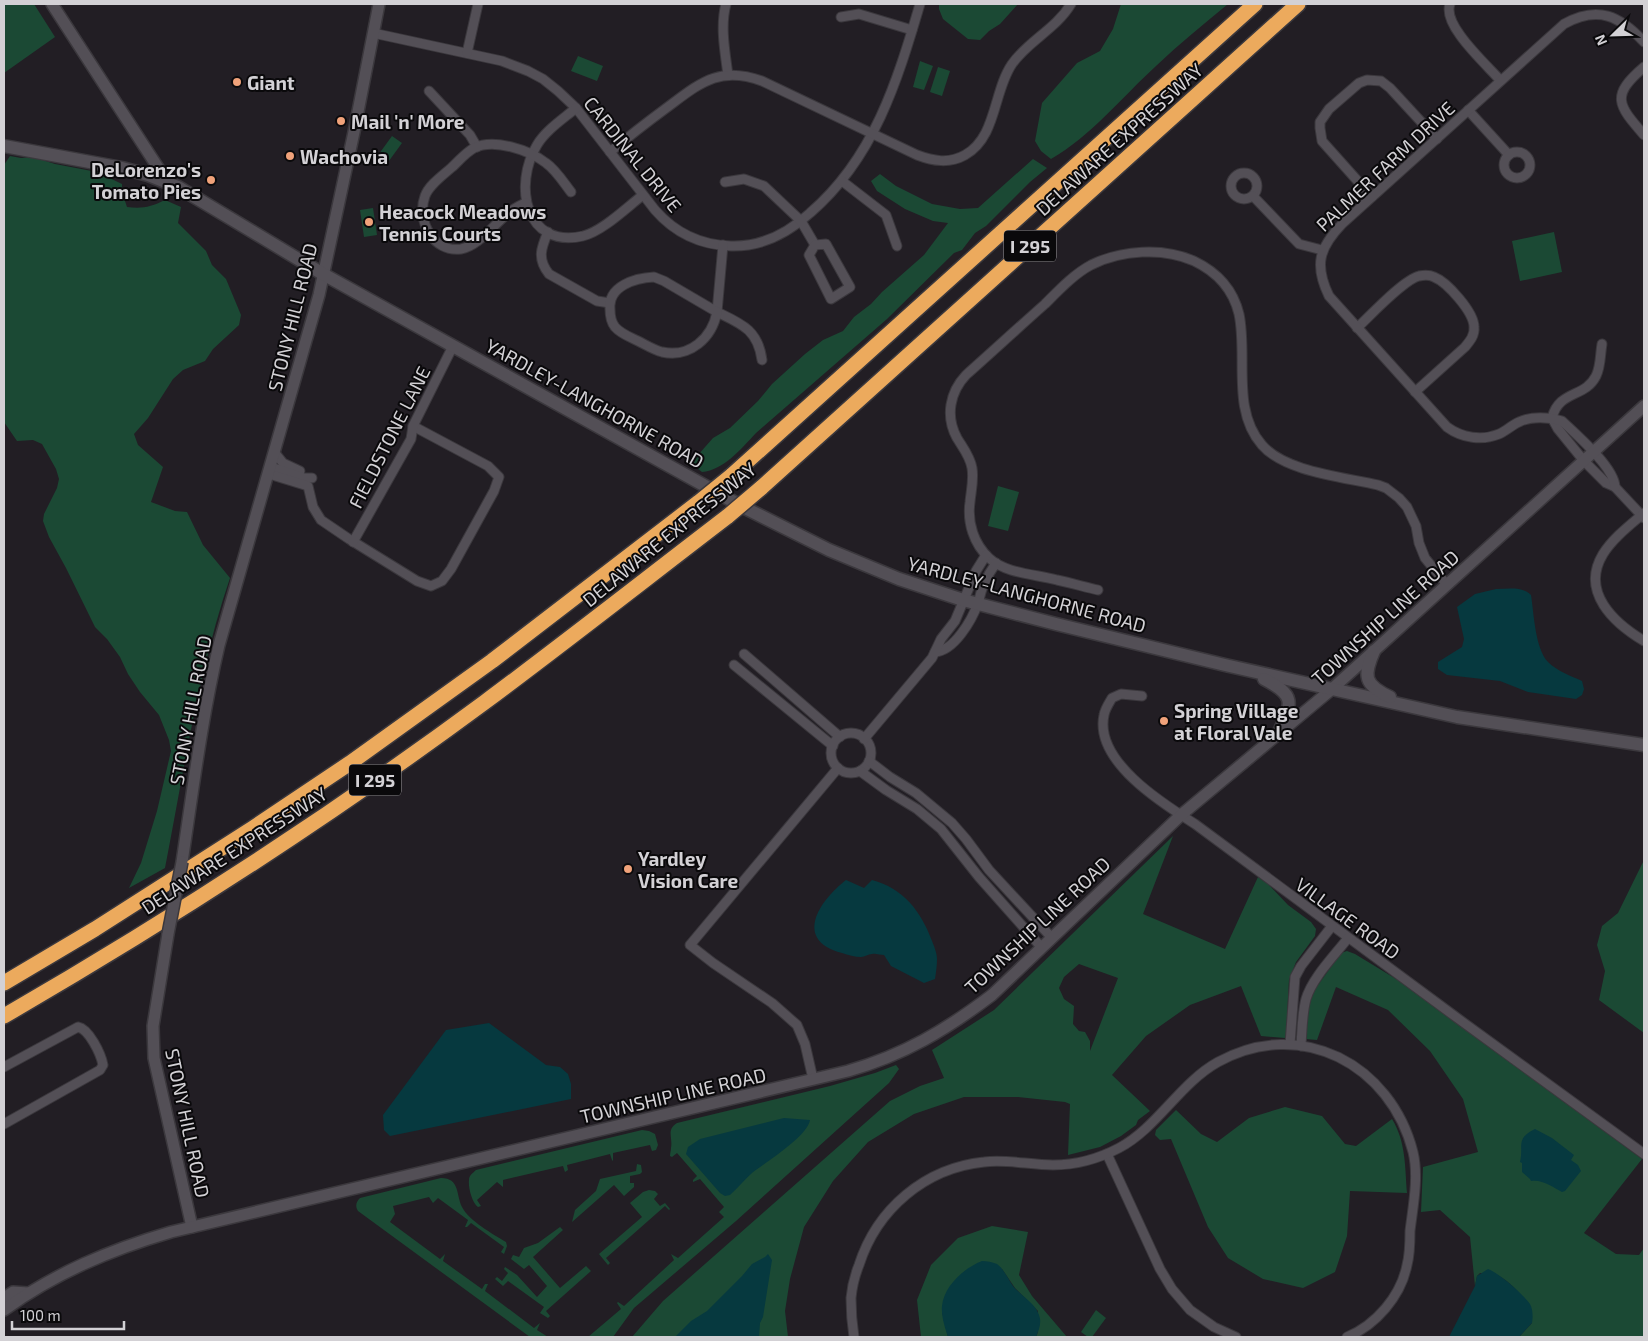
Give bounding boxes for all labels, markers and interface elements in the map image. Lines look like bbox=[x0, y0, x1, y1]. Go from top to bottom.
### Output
north arrow bbox=[1588, 10, 1638, 60]
text: N bbox=[1591, 32, 1610, 48]
street label: DELAWARE EXPRESSWAY bbox=[1031, 58, 1207, 220]
place label: Giant bbox=[247, 71, 295, 94]
marker: Giant bbox=[231, 76, 243, 88]
street label: CARDINAL DRIVE bbox=[579, 91, 687, 217]
street label: PALMER FARM DRIVE bbox=[1311, 96, 1459, 236]
place label: Mail 'n' More bbox=[351, 110, 465, 133]
marker: Mail 'n' More bbox=[335, 115, 347, 127]
place label: Wachovia bbox=[300, 145, 388, 168]
marker: Wachovia bbox=[284, 150, 296, 162]
place label: DeLorenzo's Tomato Pies bbox=[91, 158, 201, 203]
marker: DeLorenzo's Tomato Pies bbox=[205, 174, 217, 186]
place label: Heacock Meadows Tennis Courts bbox=[379, 200, 546, 245]
marker: Heacock Meadows Tennis Courts bbox=[363, 216, 375, 228]
road number: I 295 bbox=[1004, 230, 1056, 262]
street label: STONY HILL ROAD bbox=[262, 241, 322, 393]
street label: YARDLEY-LANGHORNE ROAD bbox=[482, 333, 708, 473]
street label: FIELDSTONE LANE bbox=[343, 362, 435, 512]
street label: DELAWARE EXPRESSWAY bbox=[578, 457, 761, 611]
street label: TOWNSHIP LINE ROAD bbox=[1307, 545, 1463, 689]
street label: YARDLEY-LANGHORNE ROAD bbox=[905, 551, 1149, 637]
street label: STONY HILL ROAD bbox=[164, 633, 216, 787]
place label: Spring Village at Floral Vale bbox=[1174, 699, 1299, 744]
marker: Spring Village at Floral Vale bbox=[1158, 715, 1170, 727]
road number: I 295 bbox=[349, 764, 401, 796]
street label: DELAWARE EXPRESSWAY bbox=[137, 781, 331, 919]
place label: Yardley Vision Care bbox=[638, 847, 738, 892]
street label: TOWNSHIP LINE ROAD bbox=[960, 852, 1114, 998]
marker: Yardley Vision Care bbox=[622, 863, 634, 875]
street label: VILLAGE ROAD bbox=[1291, 872, 1405, 964]
street label: STONY HILL ROAD bbox=[161, 1046, 215, 1200]
street label: TOWNSHIP LINE ROAD bbox=[578, 1062, 768, 1128]
scale bar bbox=[12, 1298, 125, 1330]
text: 100 m bbox=[20, 1306, 61, 1324]

